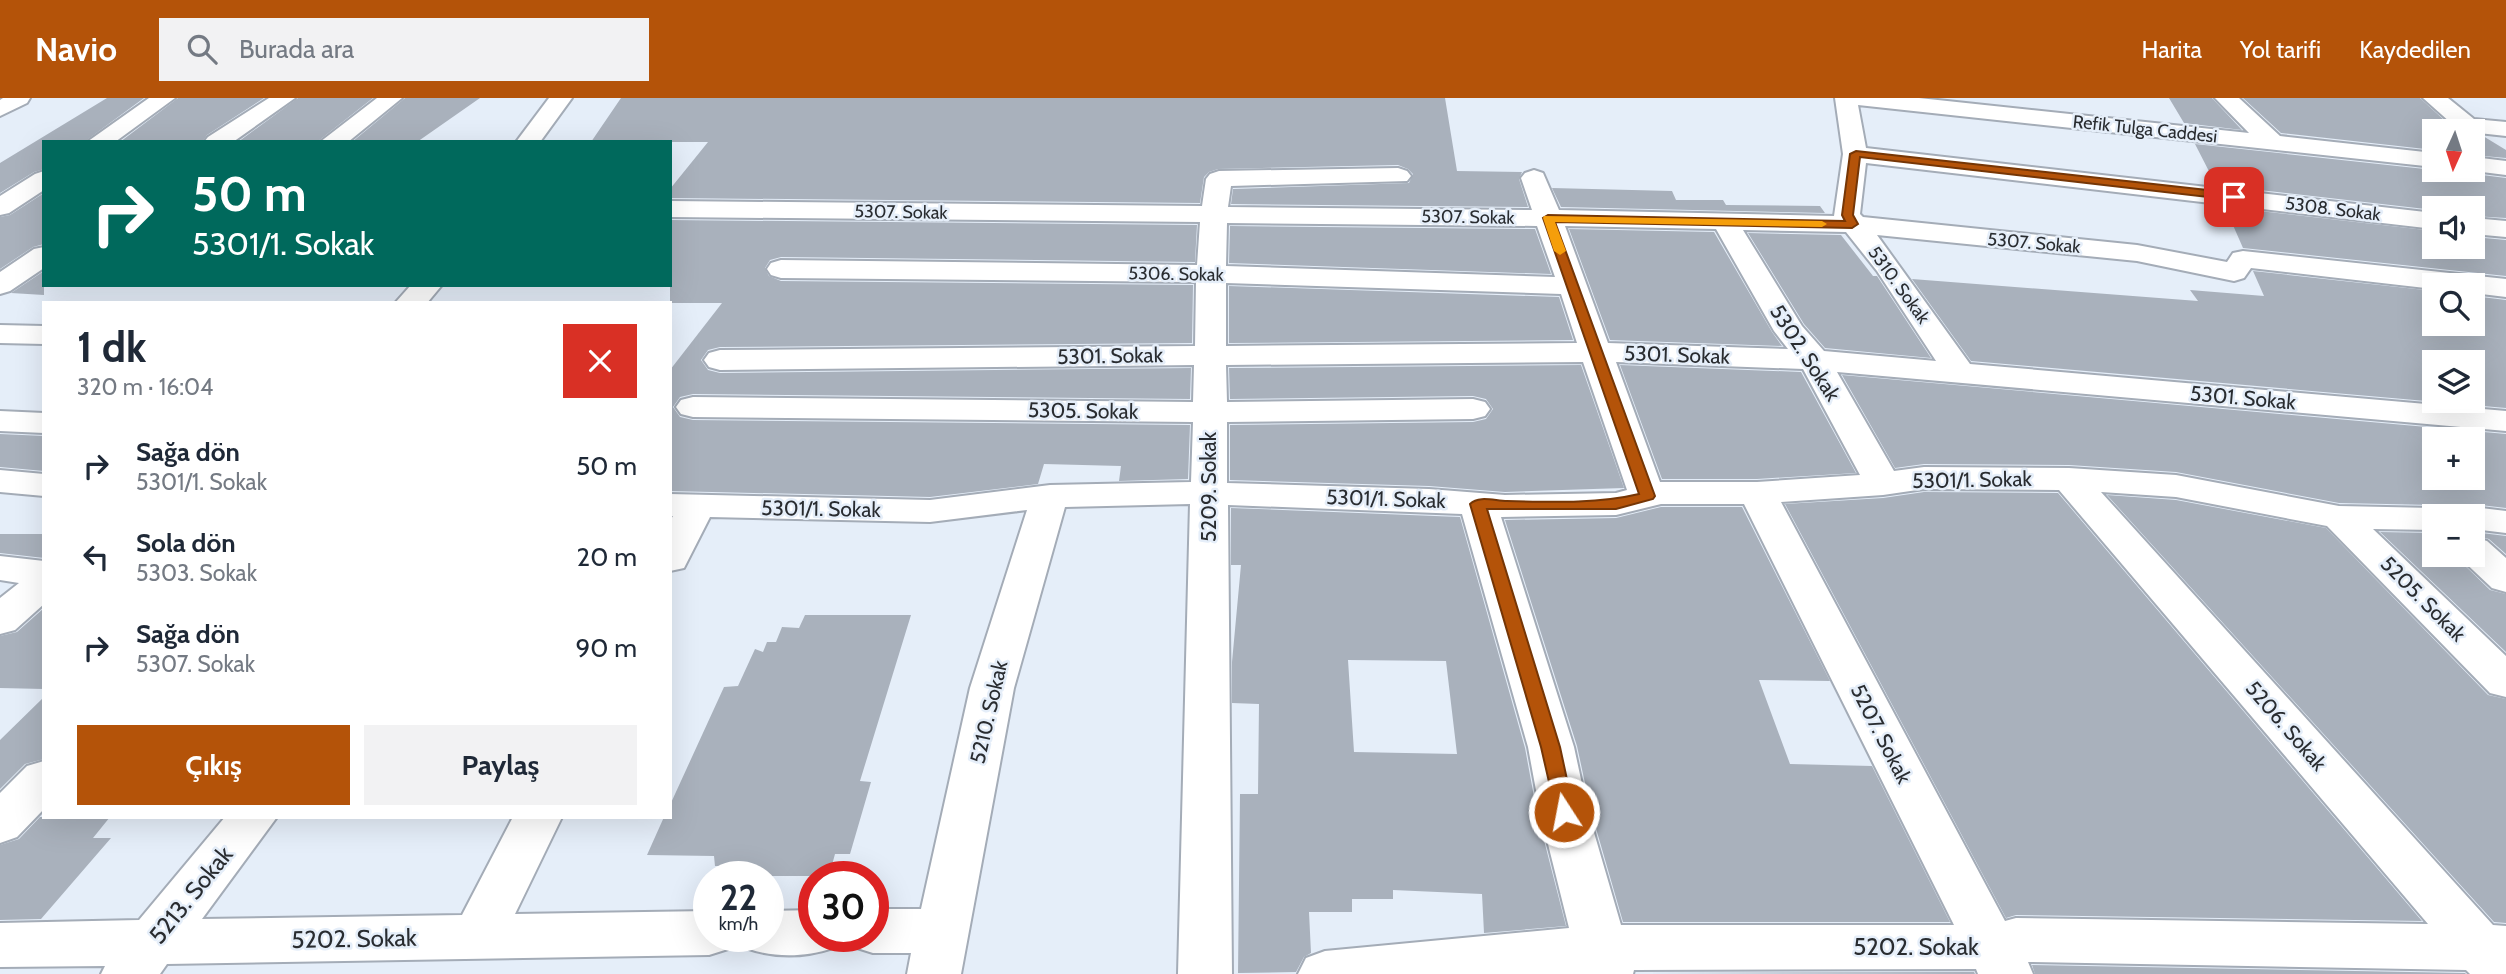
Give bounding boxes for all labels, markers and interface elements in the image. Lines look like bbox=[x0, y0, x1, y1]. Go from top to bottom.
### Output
search box bbox=[159, 18, 649, 81]
text: Navio bbox=[35, 29, 117, 69]
icon: search bbox=[183, 30, 221, 68]
text: Burada ara bbox=[239, 33, 354, 65]
text: Harita bbox=[2142, 35, 2202, 64]
text: Yol tarifi bbox=[2240, 35, 2321, 64]
text: Kaydedilen bbox=[2359, 35, 2471, 64]
street label: Refik Tulga Caddesi bbox=[2072, 110, 2218, 148]
north arrow bbox=[2422, 119, 2485, 182]
map controls bbox=[2422, 119, 2485, 567]
text: 50 m bbox=[192, 164, 307, 223]
pin bbox=[2204, 167, 2264, 227]
icon: right bbox=[77, 168, 168, 259]
icon: arrive bbox=[2215, 178, 2253, 216]
street label: 5308. Sokak bbox=[2284, 192, 2383, 226]
button: sound bbox=[2422, 196, 2485, 259]
street label: 5307. Sokak bbox=[854, 200, 949, 224]
street label: 5307. Sokak bbox=[1421, 205, 1516, 229]
text: 5301/1. Sokak bbox=[192, 224, 374, 263]
street label: 5307. Sokak bbox=[1987, 228, 2082, 258]
street label: 5310. Sokak bbox=[1864, 242, 1935, 329]
street label: 5306. Sokak bbox=[1128, 262, 1225, 286]
button: search bbox=[2422, 273, 2485, 336]
street label: 5302. Sokak bbox=[1765, 300, 1846, 406]
text: 1 dk bbox=[77, 321, 146, 373]
button: close bbox=[563, 324, 637, 398]
street label: 5301. Sokak bbox=[1624, 340, 1731, 369]
street label: 5301. Sokak bbox=[1057, 342, 1164, 369]
button: layers bbox=[2422, 350, 2485, 413]
text: 320 m · 16:04 bbox=[77, 373, 213, 401]
street label: 5301. Sokak bbox=[2189, 380, 2297, 415]
street label: 5305. Sokak bbox=[1028, 397, 1139, 424]
button: + bbox=[2422, 427, 2485, 490]
street label: 5209. Sokak bbox=[1196, 431, 1221, 542]
text: Sağa dön bbox=[136, 436, 240, 468]
icon: right bbox=[77, 447, 115, 485]
text: 50 m bbox=[576, 450, 637, 482]
street label: 5301/1. Sokak bbox=[1912, 466, 2033, 493]
text: 5301/1. Sokak bbox=[136, 468, 267, 496]
street label: 5301/1. Sokak bbox=[1326, 484, 1447, 513]
street label: 5301/1. Sokak bbox=[761, 495, 882, 522]
button: − bbox=[2422, 504, 2485, 567]
text: Sola dön bbox=[136, 527, 236, 559]
icon: left bbox=[77, 538, 115, 576]
text: 20 m bbox=[577, 541, 637, 573]
street label: 5205. Sokak bbox=[2376, 551, 2472, 647]
text: 5303. Sokak bbox=[136, 559, 257, 587]
text: Sağa dön bbox=[136, 618, 240, 650]
icon: right bbox=[77, 629, 115, 667]
text: 90 m bbox=[575, 632, 637, 664]
text: 5307. Sokak bbox=[136, 650, 255, 678]
street label: 5210. Sokak bbox=[965, 657, 1013, 766]
street label: 5206. Sokak bbox=[2241, 676, 2332, 776]
street label: 5207. Sokak bbox=[1846, 680, 1917, 788]
button: Çıkış bbox=[77, 725, 350, 805]
button: Paylaş bbox=[364, 725, 637, 805]
position arrow bbox=[1527, 775, 1601, 849]
street label: 5213. Sokak bbox=[143, 840, 239, 949]
speed limit sign: 30 bbox=[798, 861, 889, 952]
text: 22 bbox=[720, 876, 757, 919]
text: km/h bbox=[719, 913, 758, 935]
street label: 5202. Sokak bbox=[291, 923, 417, 954]
street label: 5202. Sokak bbox=[1853, 932, 1979, 961]

